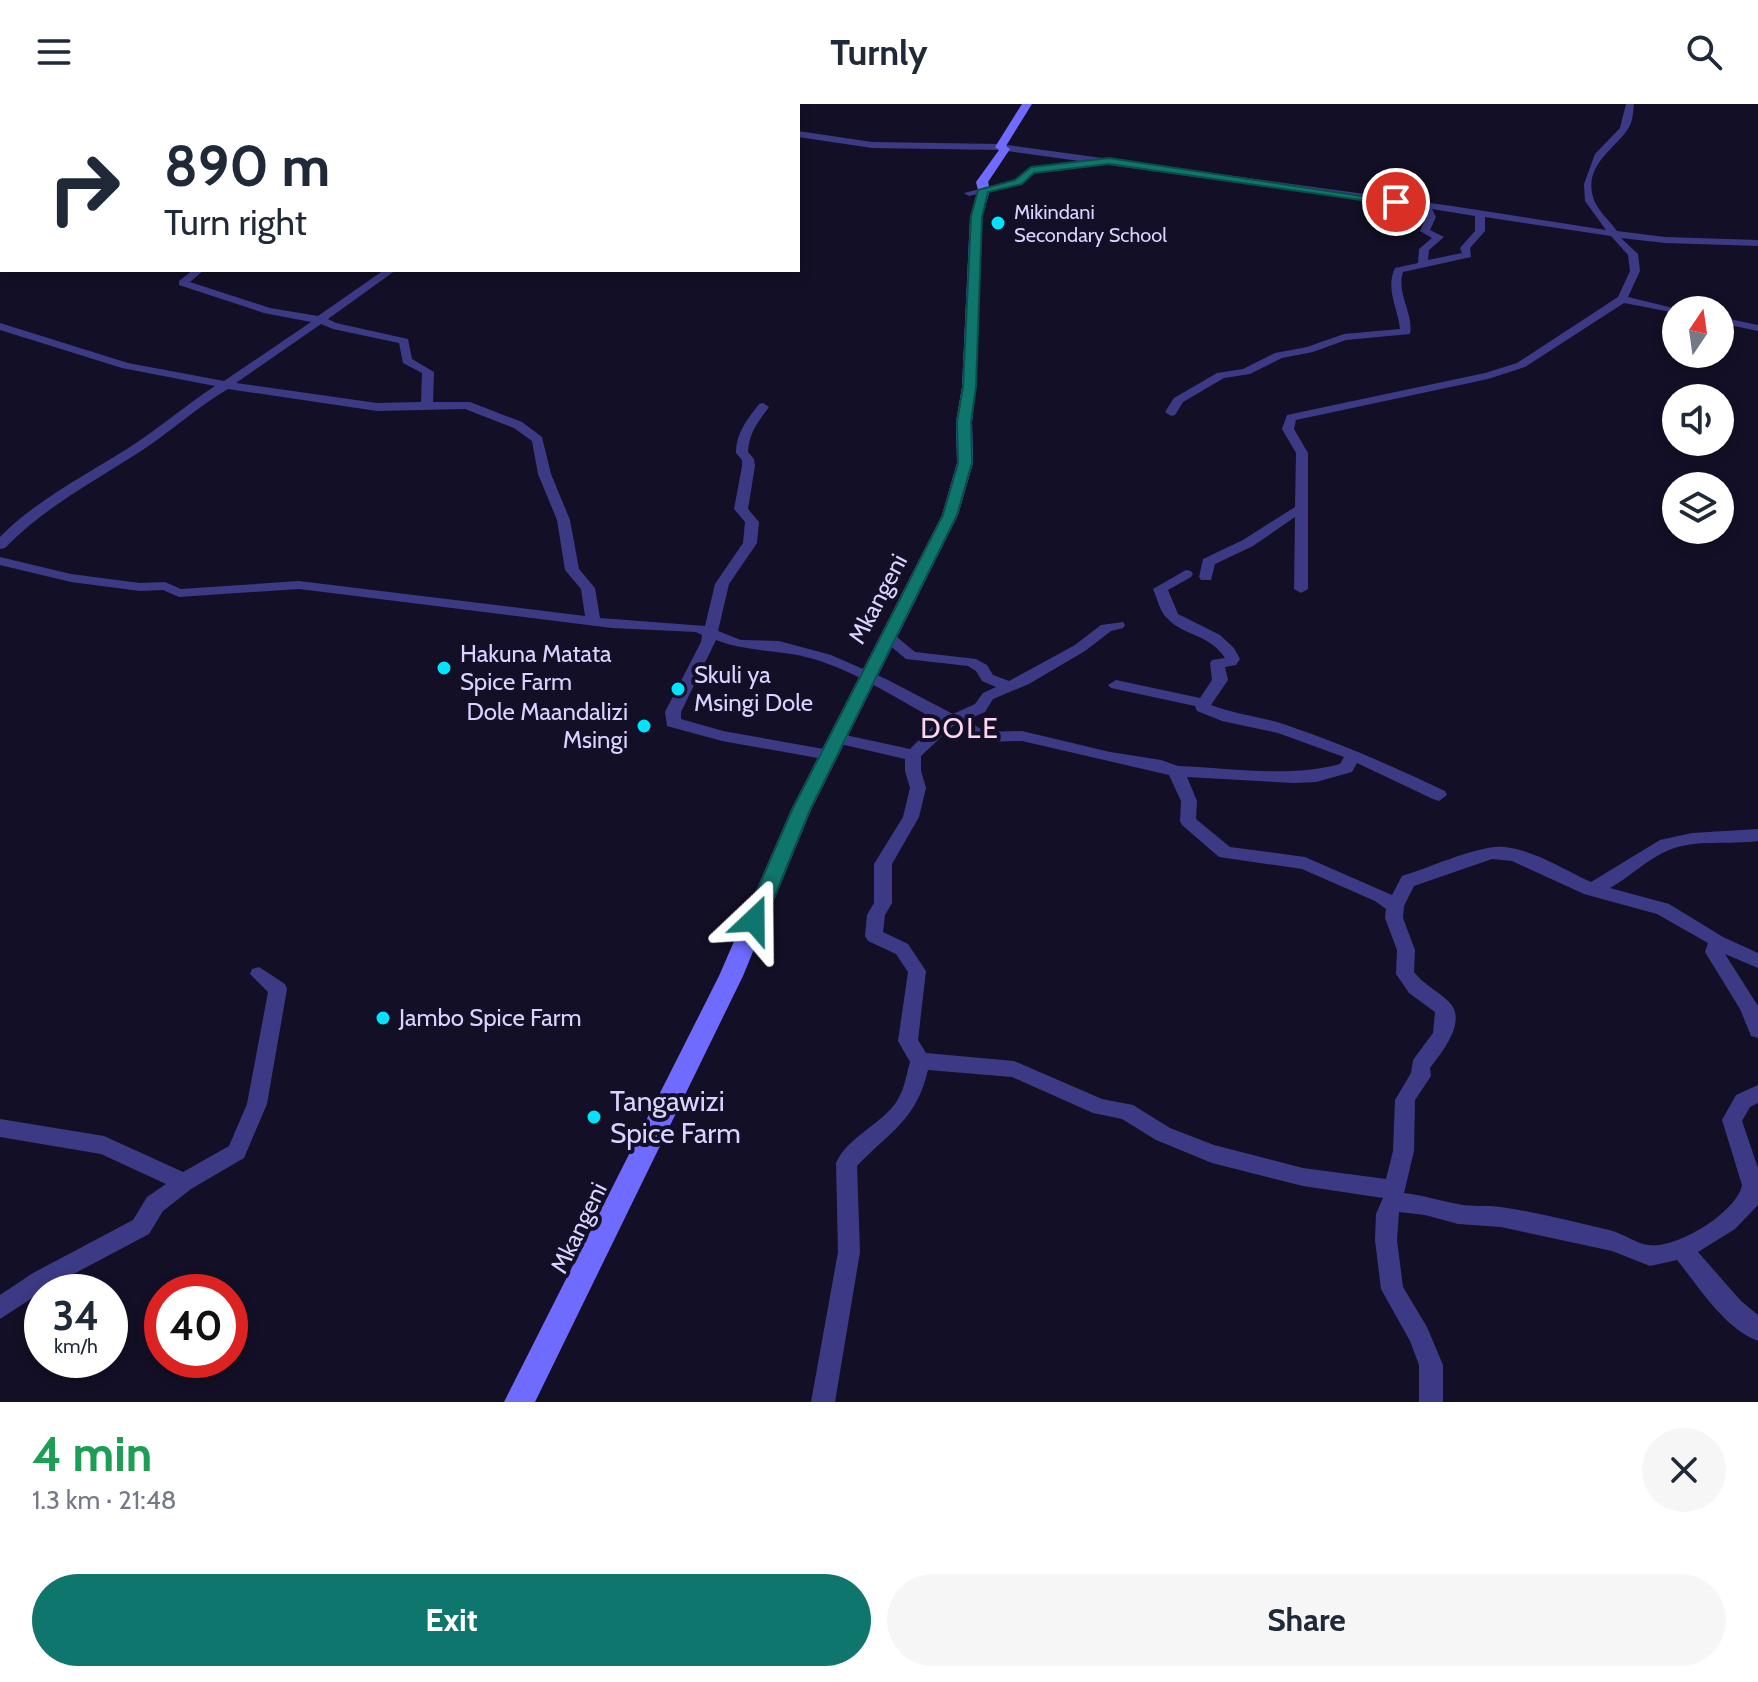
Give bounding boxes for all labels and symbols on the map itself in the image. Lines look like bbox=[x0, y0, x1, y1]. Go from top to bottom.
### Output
pin bbox=[1362, 168, 1430, 236]
place label: Mikindani Secondary School bbox=[1014, 200, 1167, 247]
marker: Mikindani Secondary School bbox=[989, 214, 1007, 232]
north arrow bbox=[1662, 296, 1734, 368]
street label: Mkangeni bbox=[842, 549, 913, 649]
place label: Hakuna Matata Spice Farm bbox=[460, 639, 612, 696]
marker: Hakuna Matata Spice Farm bbox=[435, 659, 453, 677]
place label: Skuli ya Msingi Dole bbox=[694, 660, 813, 717]
marker: Skuli ya Msingi Dole bbox=[669, 680, 687, 698]
place label: Dole Maandalizi Msingi bbox=[466, 697, 628, 754]
district label: DOLE bbox=[920, 711, 1000, 745]
marker: Dole Maandalizi Msingi bbox=[635, 717, 653, 735]
position arrow bbox=[712, 878, 796, 962]
place label: Jambo Spice Farm bbox=[398, 1003, 581, 1032]
marker: Jambo Spice Farm bbox=[374, 1009, 392, 1027]
place label: Tangawizi Spice Farm bbox=[610, 1084, 741, 1150]
marker: Tangawizi Spice Farm bbox=[585, 1108, 603, 1126]
street label: Mkangeni bbox=[544, 1178, 613, 1278]
speed limit sign: 40 bbox=[144, 1274, 248, 1378]

